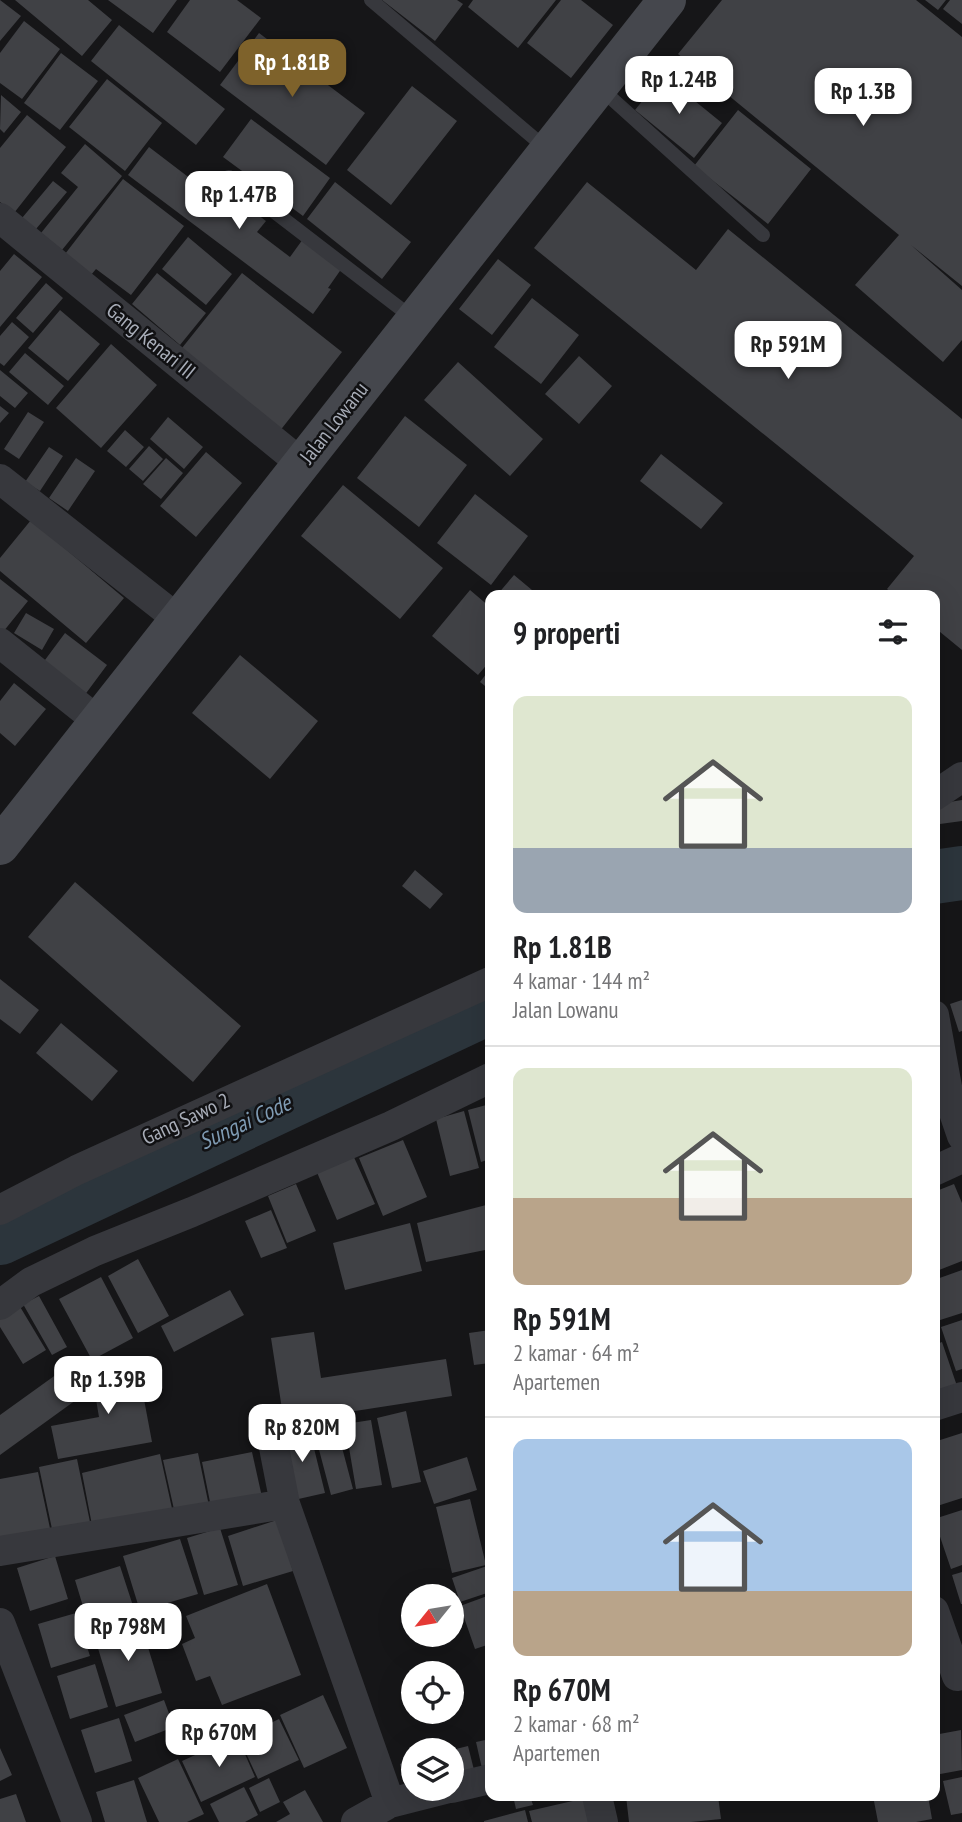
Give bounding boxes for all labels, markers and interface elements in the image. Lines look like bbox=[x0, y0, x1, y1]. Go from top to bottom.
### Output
pin: Rp 1.81B bbox=[220, 40, 364, 99]
text: Rp 1.81B bbox=[254, 47, 330, 76]
pin: Rp 1.24B bbox=[607, 57, 751, 116]
text: Rp 1.24B bbox=[641, 64, 717, 93]
pin: Rp 1.3B bbox=[798, 68, 928, 128]
text: Rp 1.3B bbox=[831, 76, 895, 105]
pin: Rp 1.47B bbox=[167, 172, 311, 231]
text: Rp 1.47B bbox=[201, 179, 277, 208]
street label: Gang Kenari III bbox=[101, 297, 201, 385]
pin: Rp 591M bbox=[723, 322, 853, 381]
text: Rp 591M bbox=[751, 329, 825, 358]
street label: Jalan Lowanu bbox=[293, 376, 374, 470]
text: 9 properti bbox=[513, 613, 620, 652]
icon: filters bbox=[874, 613, 912, 651]
icon: home bbox=[650, 741, 776, 867]
text: Rp 1.81B bbox=[513, 927, 612, 966]
text: 4 kamar · 144 m² bbox=[513, 966, 650, 995]
text: Jalan Lowanu bbox=[513, 995, 618, 1024]
street label: Gang Sawo 2 bbox=[137, 1086, 234, 1151]
water label: Sungai Code bbox=[194, 1087, 297, 1155]
icon: home bbox=[650, 1113, 776, 1239]
text: Rp 591M bbox=[513, 1299, 611, 1338]
text: 2 kamar · 64 m² bbox=[513, 1338, 640, 1367]
pin: Rp 1.39B bbox=[36, 1356, 180, 1416]
text: Rp 1.39B bbox=[70, 1364, 146, 1393]
text: Apartemen bbox=[513, 1367, 600, 1396]
pin: Rp 820M bbox=[237, 1404, 367, 1464]
text: Rp 820M bbox=[265, 1412, 339, 1441]
icon: home bbox=[650, 1484, 776, 1610]
north arrow bbox=[401, 1584, 464, 1647]
map controls bbox=[401, 1584, 464, 1801]
pin: Rp 798M bbox=[63, 1604, 193, 1663]
text: Rp 798M bbox=[91, 1611, 165, 1640]
button: locate bbox=[401, 1661, 464, 1724]
text: Rp 670M bbox=[513, 1670, 611, 1709]
text: 2 kamar · 68 m² bbox=[513, 1709, 640, 1738]
pin: Rp 670M bbox=[154, 1710, 284, 1769]
text: Rp 670M bbox=[182, 1717, 256, 1746]
button: layers bbox=[401, 1738, 464, 1801]
text: Apartemen bbox=[513, 1738, 600, 1767]

